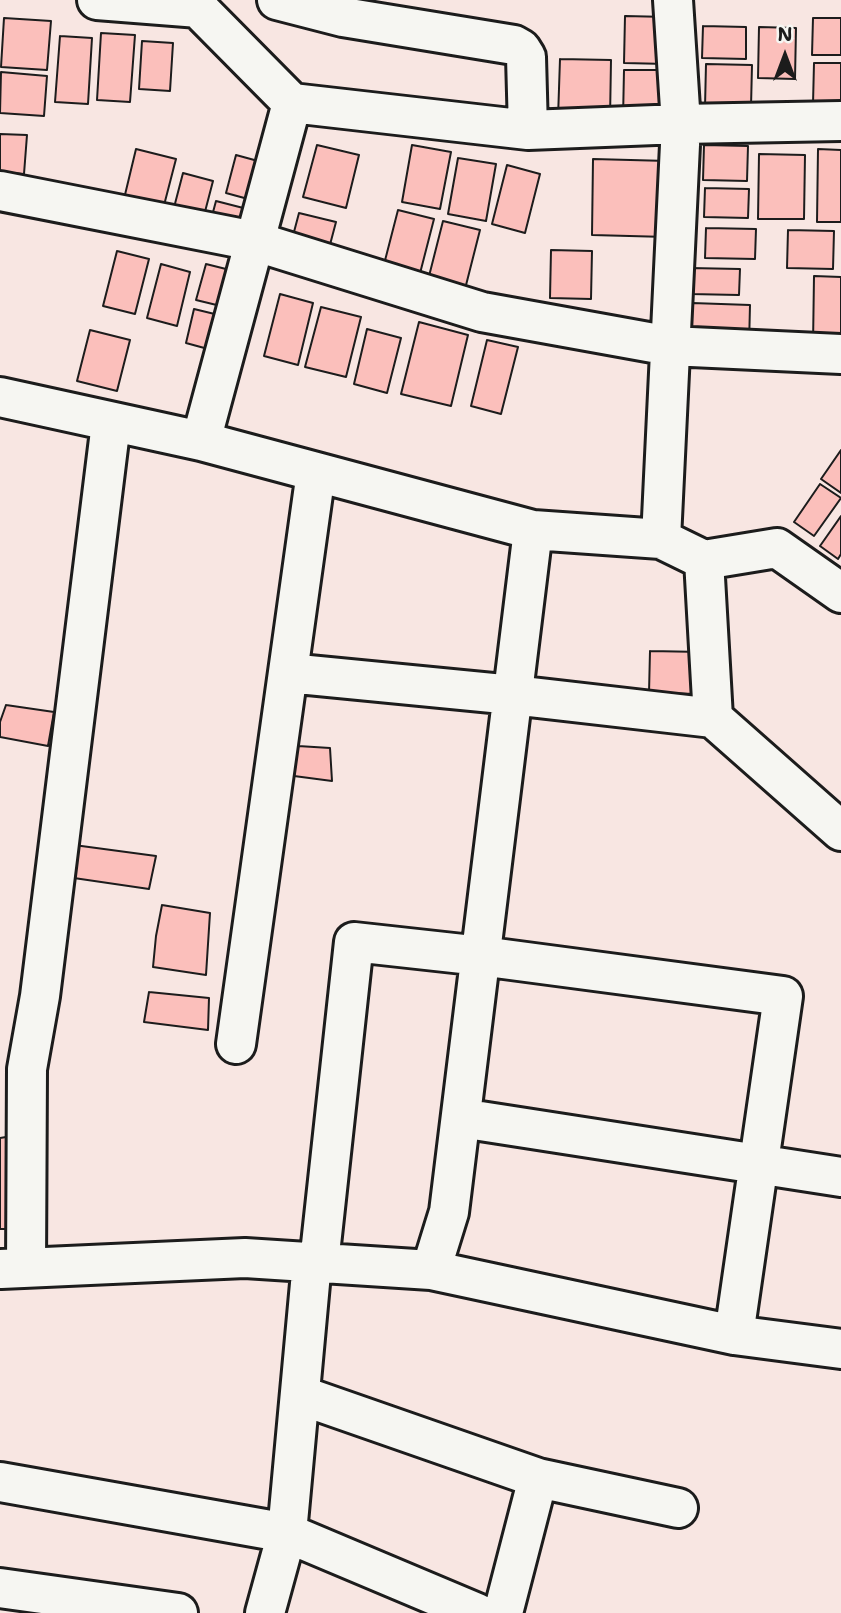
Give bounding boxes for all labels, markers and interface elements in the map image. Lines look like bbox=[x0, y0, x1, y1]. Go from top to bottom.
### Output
north arrow bbox=[750, 21, 820, 91]
text: N bbox=[777, 22, 793, 47]

